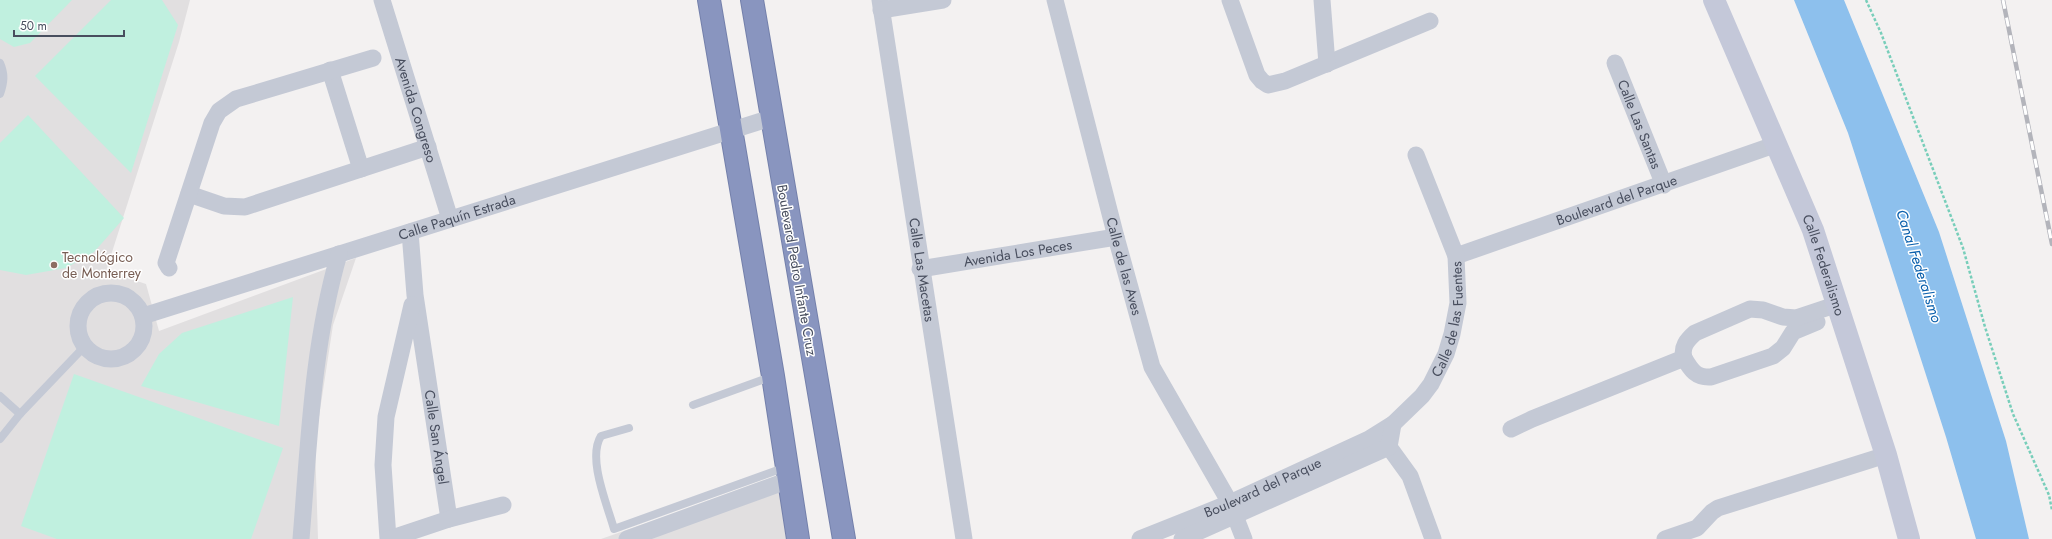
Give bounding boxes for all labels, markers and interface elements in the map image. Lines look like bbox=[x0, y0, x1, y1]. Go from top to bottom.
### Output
scale bar bbox=[14, 12, 124, 38]
text: 50 m bbox=[20, 17, 47, 35]
street label: Avenida Congreso bbox=[390, 55, 442, 165]
street label: Calle Las Santas bbox=[1613, 77, 1667, 172]
street label: Boulevard del Parque bbox=[1553, 170, 1680, 230]
street label: Boulevard Pedro Infante Cruz bbox=[772, 183, 822, 358]
street label: Calle Paquín Estrada bbox=[396, 189, 518, 245]
water label: Canal Federalismo bbox=[1890, 207, 1948, 325]
street label: Calle Federalismo bbox=[1797, 211, 1850, 319]
street label: Calle de las Aves bbox=[1101, 215, 1147, 318]
street label: Calle Las Macetas bbox=[904, 216, 940, 323]
street label: Avenida Los Peces bbox=[962, 234, 1074, 272]
place label: Tecnológico de Monterrey bbox=[62, 247, 142, 283]
marker: Tecnológico de Monterrey bbox=[49, 260, 59, 270]
street label: Calle de las Fuentes bbox=[1426, 261, 1468, 380]
street label: Calle San Ángel bbox=[420, 389, 454, 486]
street label: Boulevard del Parque bbox=[1201, 452, 1325, 522]

